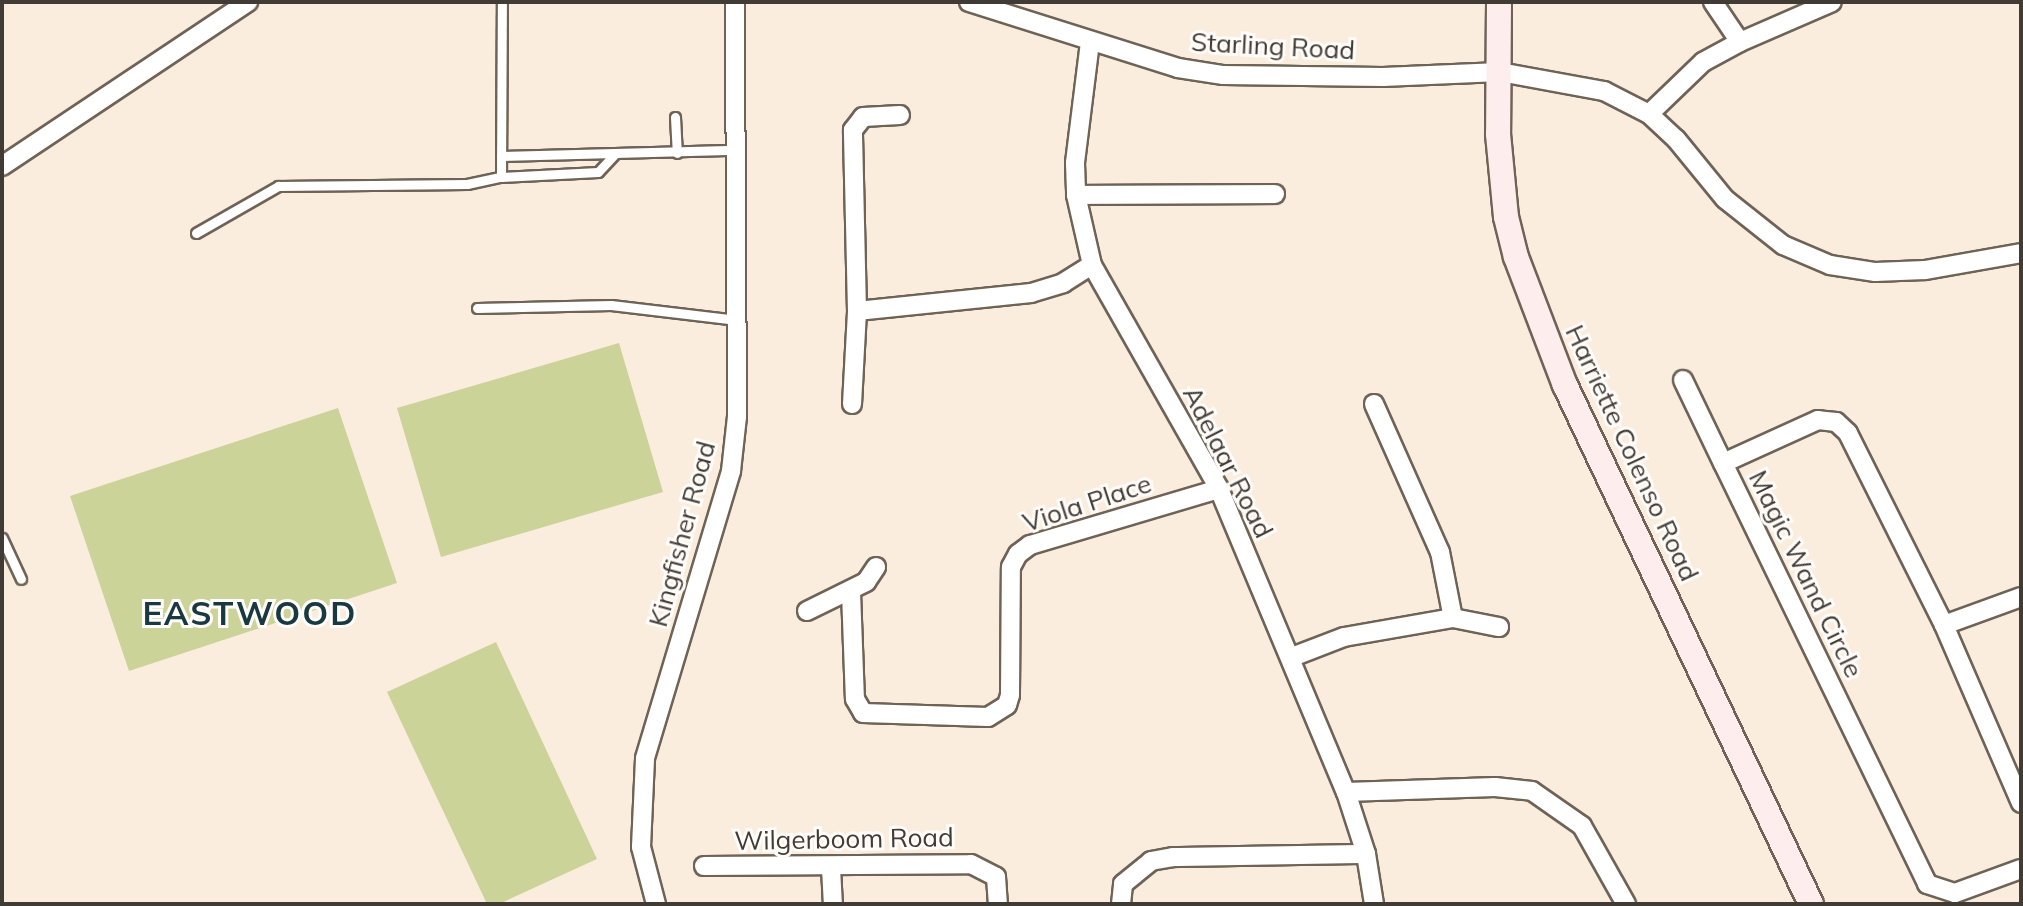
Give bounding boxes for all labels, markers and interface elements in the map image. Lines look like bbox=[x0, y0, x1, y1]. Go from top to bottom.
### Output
street label: Starling Road bbox=[1190, 26, 1356, 66]
street label: Harriette Colenso Road bbox=[1559, 320, 1705, 586]
street label: Adelaar Road bbox=[1176, 381, 1280, 543]
street label: Kingfisher Road bbox=[642, 438, 722, 630]
street label: Magic Wand Circle bbox=[1742, 465, 1870, 683]
street label: Viola Place bbox=[1019, 468, 1155, 538]
district label: EASTWOOD bbox=[144, 593, 356, 633]
street label: Wilgerboom Road bbox=[734, 821, 954, 857]

